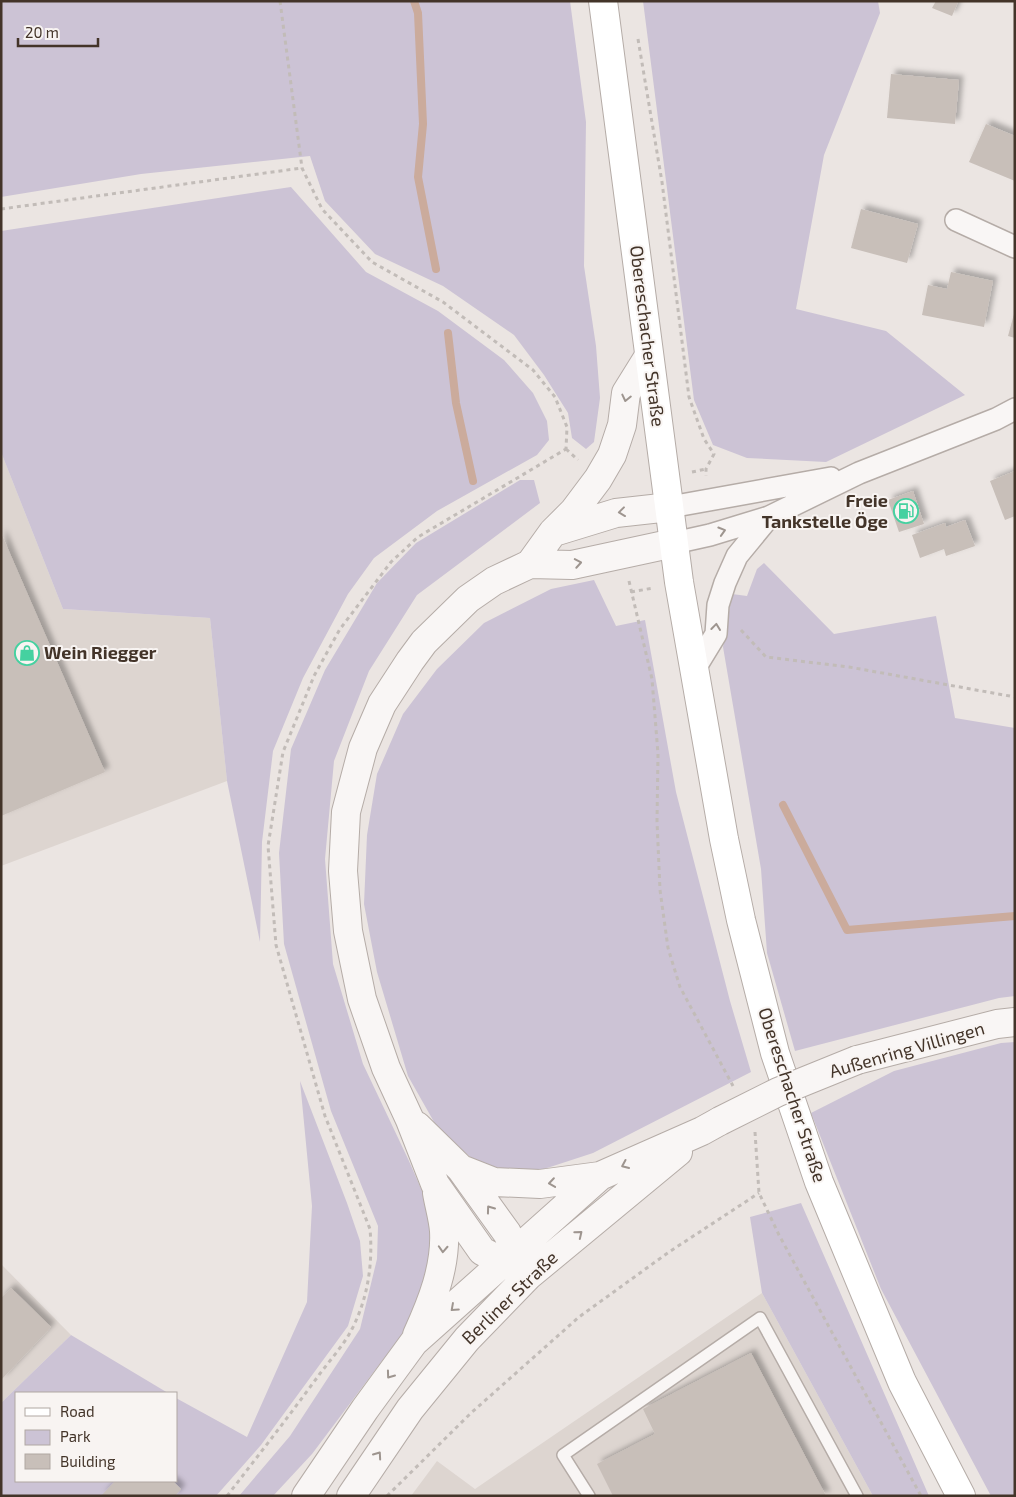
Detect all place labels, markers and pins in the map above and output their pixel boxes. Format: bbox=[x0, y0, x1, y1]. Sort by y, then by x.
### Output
place label: Freie Tankstelle Öge bbox=[762, 489, 888, 532]
fuel station icon: Freie Tankstelle Öge bbox=[893, 498, 919, 524]
shop icon: Wein Riegger bbox=[14, 640, 40, 666]
place label: Wein Riegger bbox=[44, 641, 157, 663]

